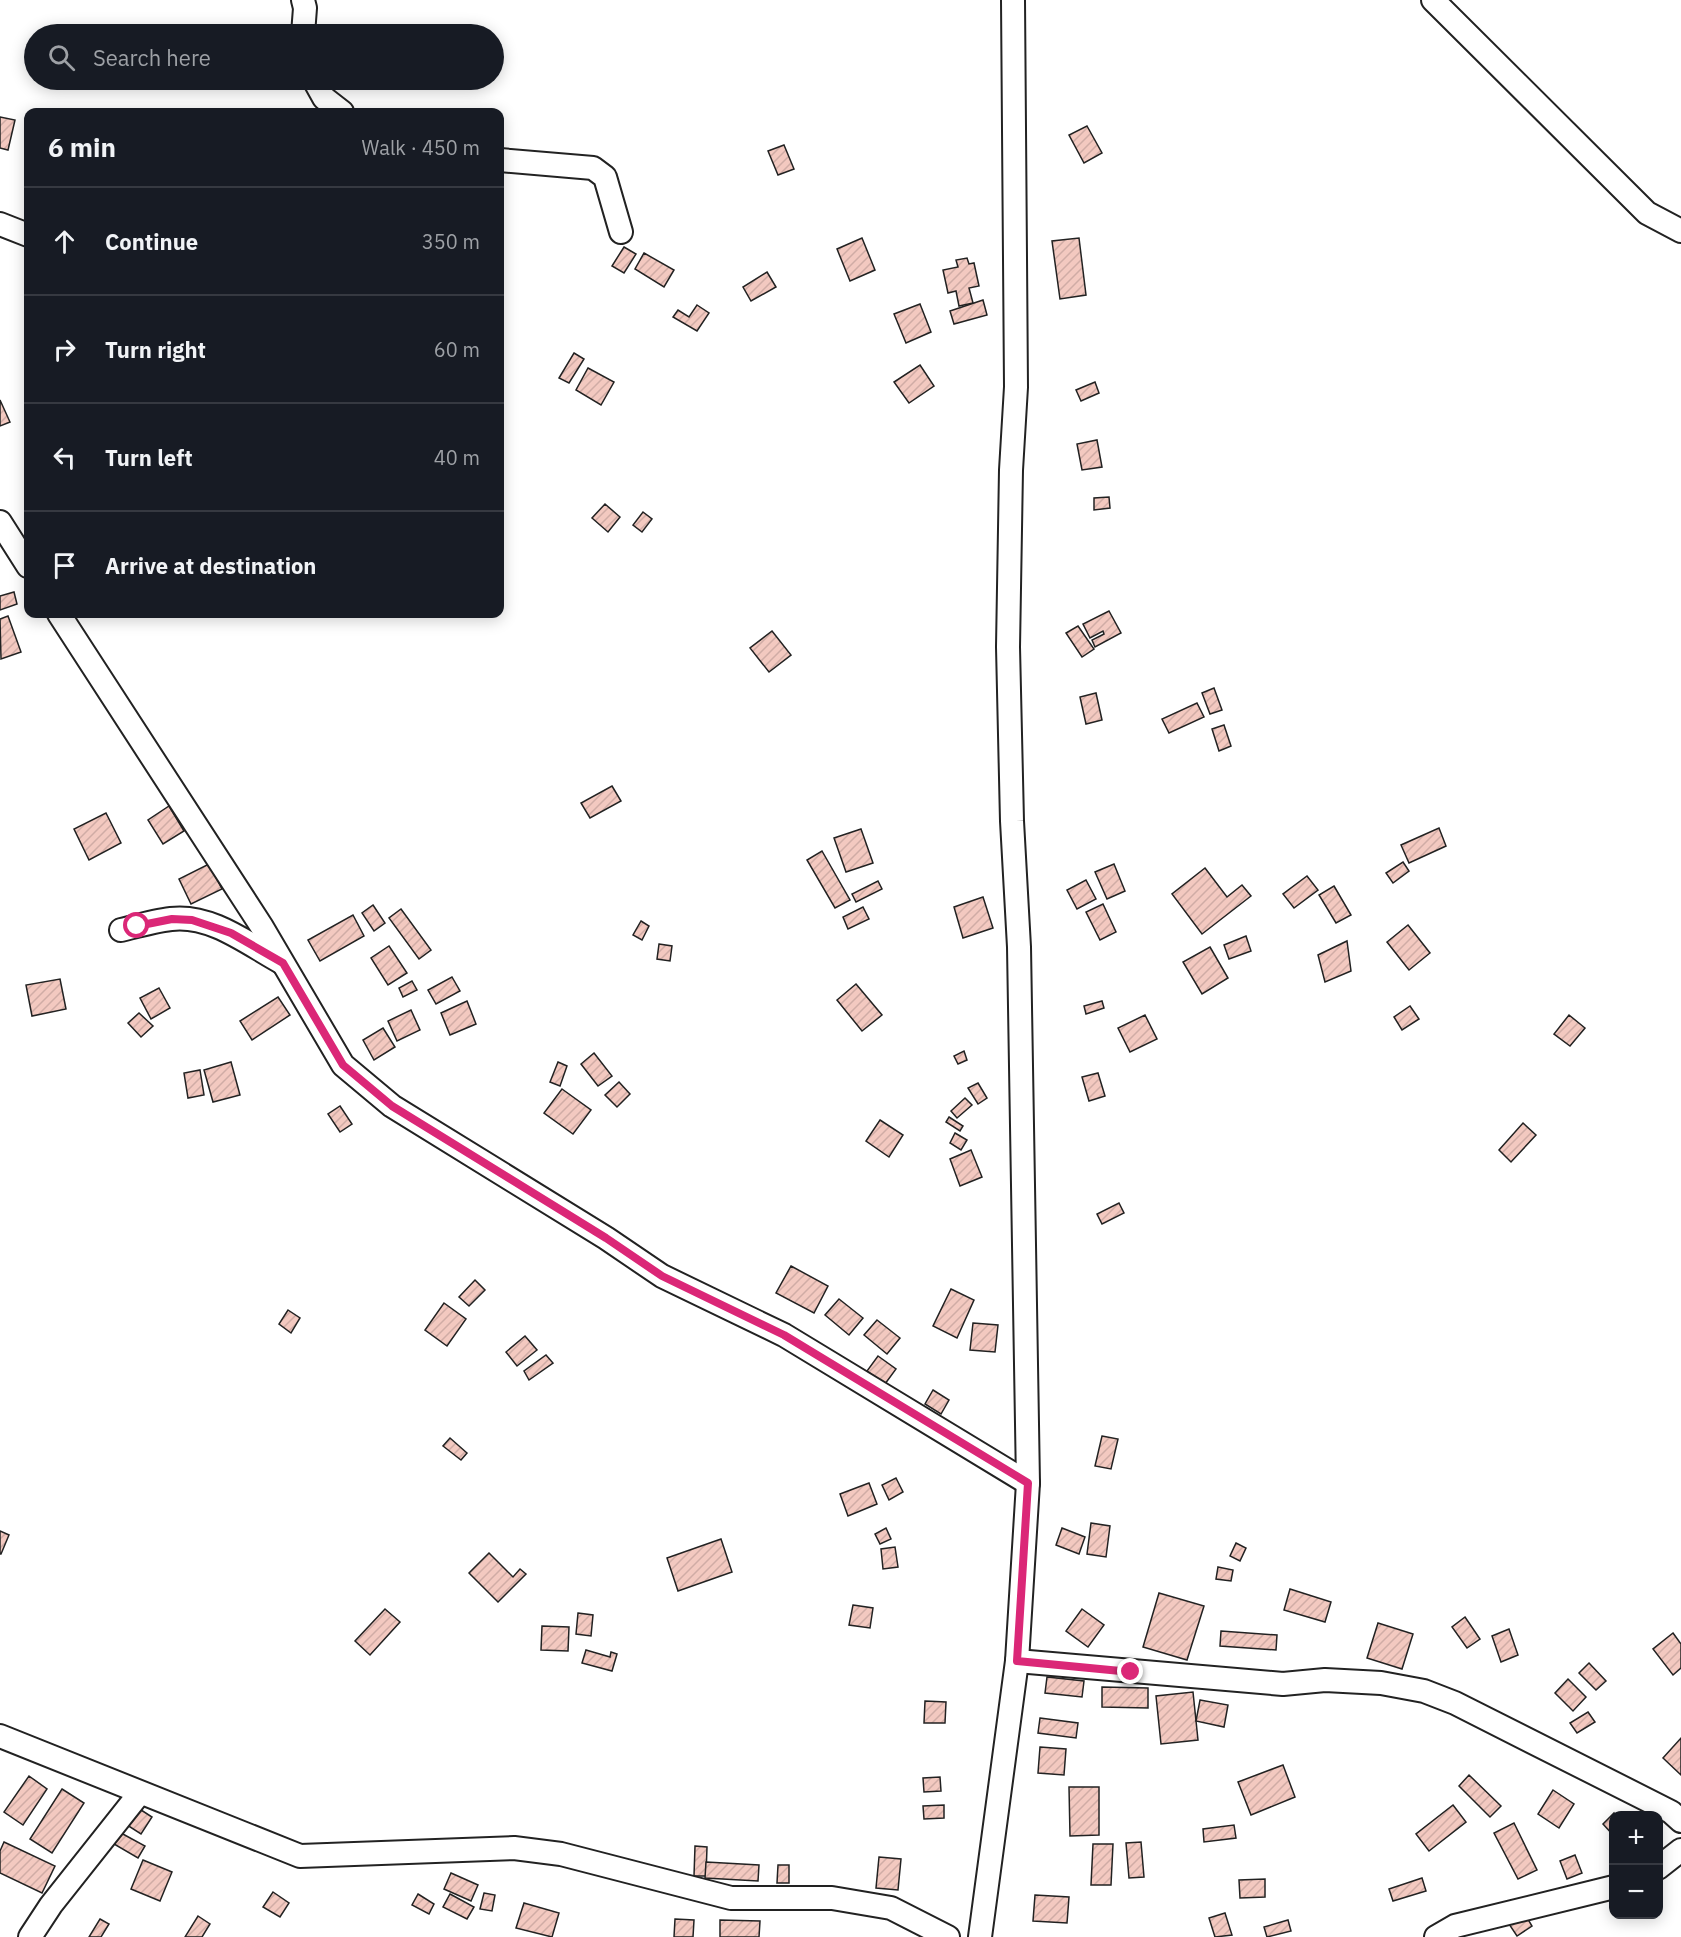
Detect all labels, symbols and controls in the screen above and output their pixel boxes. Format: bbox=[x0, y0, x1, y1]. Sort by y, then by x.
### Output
search box bbox=[24, 24, 504, 90]
icon: search bbox=[45, 41, 78, 74]
text: Search here bbox=[93, 43, 211, 72]
text: 6 min bbox=[48, 130, 116, 164]
text: Walk · 450 m bbox=[362, 134, 480, 161]
icon: ahead bbox=[48, 225, 81, 258]
text: Continue bbox=[105, 227, 198, 256]
text: 350 m bbox=[422, 228, 480, 255]
icon: right bbox=[48, 333, 81, 366]
text: Turn right bbox=[105, 335, 206, 364]
text: 60 m bbox=[434, 336, 480, 363]
icon: left bbox=[48, 441, 81, 474]
text: Turn left bbox=[105, 443, 193, 472]
text: 40 m bbox=[434, 444, 480, 471]
icon: arrive bbox=[48, 549, 81, 582]
text: Arrive at destination bbox=[105, 551, 316, 580]
route start bbox=[123, 912, 149, 938]
route end bbox=[1117, 1658, 1143, 1684]
map controls bbox=[1609, 1811, 1663, 1919]
button: + bbox=[1609, 1811, 1663, 1865]
button: − bbox=[1609, 1865, 1663, 1919]

